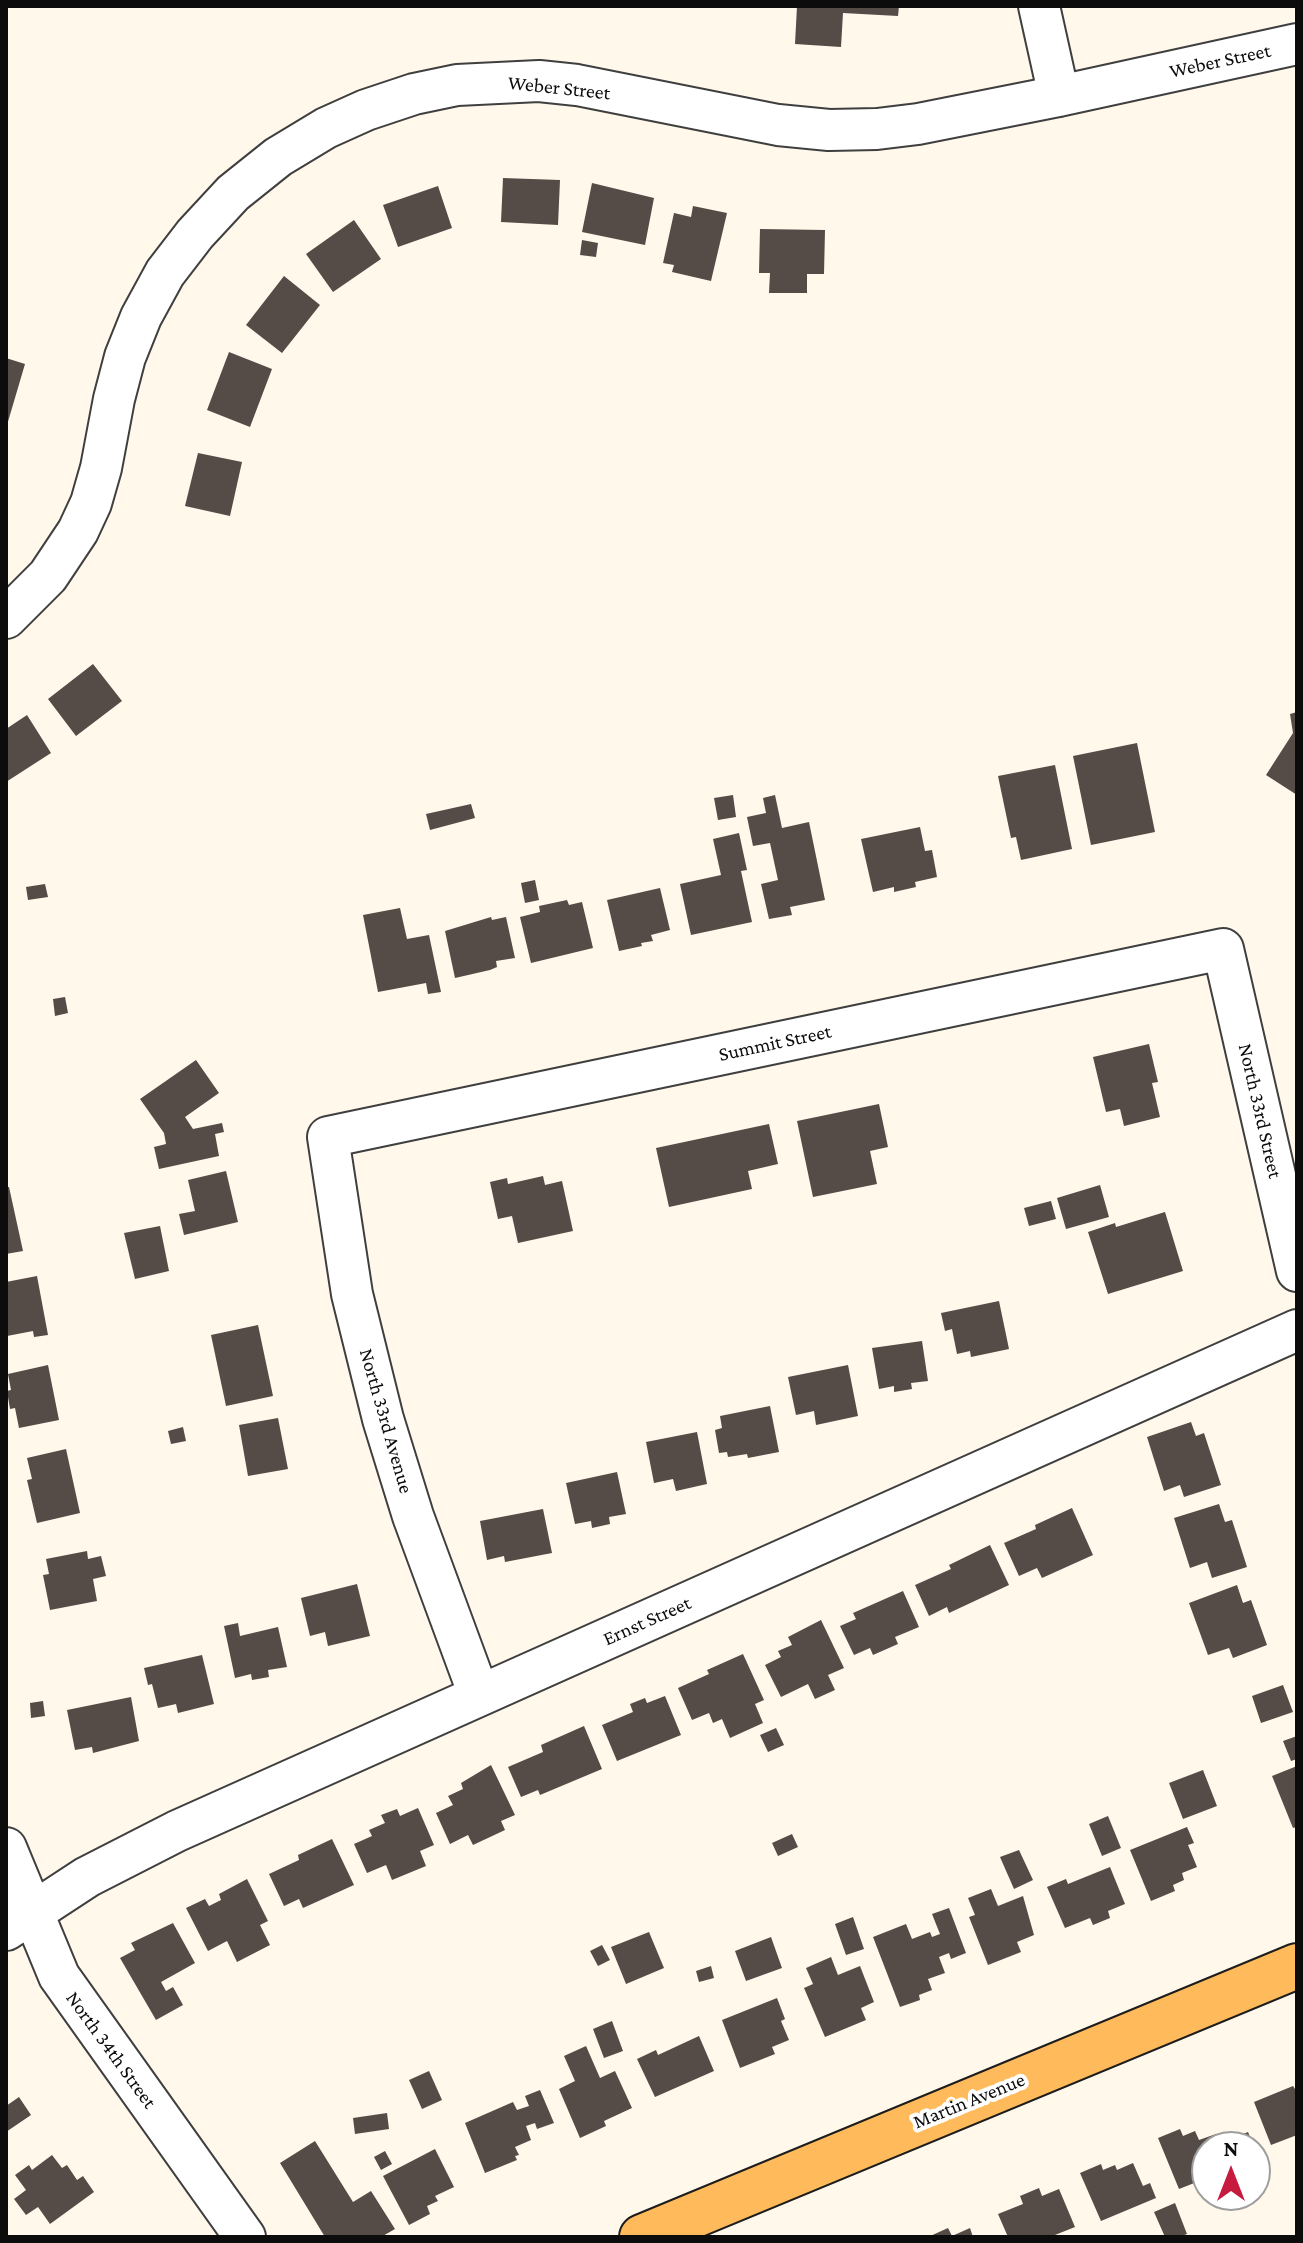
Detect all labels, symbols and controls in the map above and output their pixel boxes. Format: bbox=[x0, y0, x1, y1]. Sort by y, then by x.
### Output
street label: Weber Street bbox=[1167, 39, 1273, 83]
street label: Weber Street bbox=[507, 71, 611, 105]
street label: Summit Street bbox=[716, 1019, 834, 1067]
street label: North 33rd Street bbox=[1233, 1041, 1287, 1181]
street label: North 33rd Avenue bbox=[354, 1346, 418, 1496]
street label: Ernst Street bbox=[599, 1591, 695, 1651]
street label: North 34th Street bbox=[60, 1987, 162, 2113]
street label: Martin Avenue bbox=[910, 2068, 1028, 2134]
north arrow bbox=[1191, 2131, 1271, 2211]
text: N bbox=[1224, 2136, 1239, 2161]

